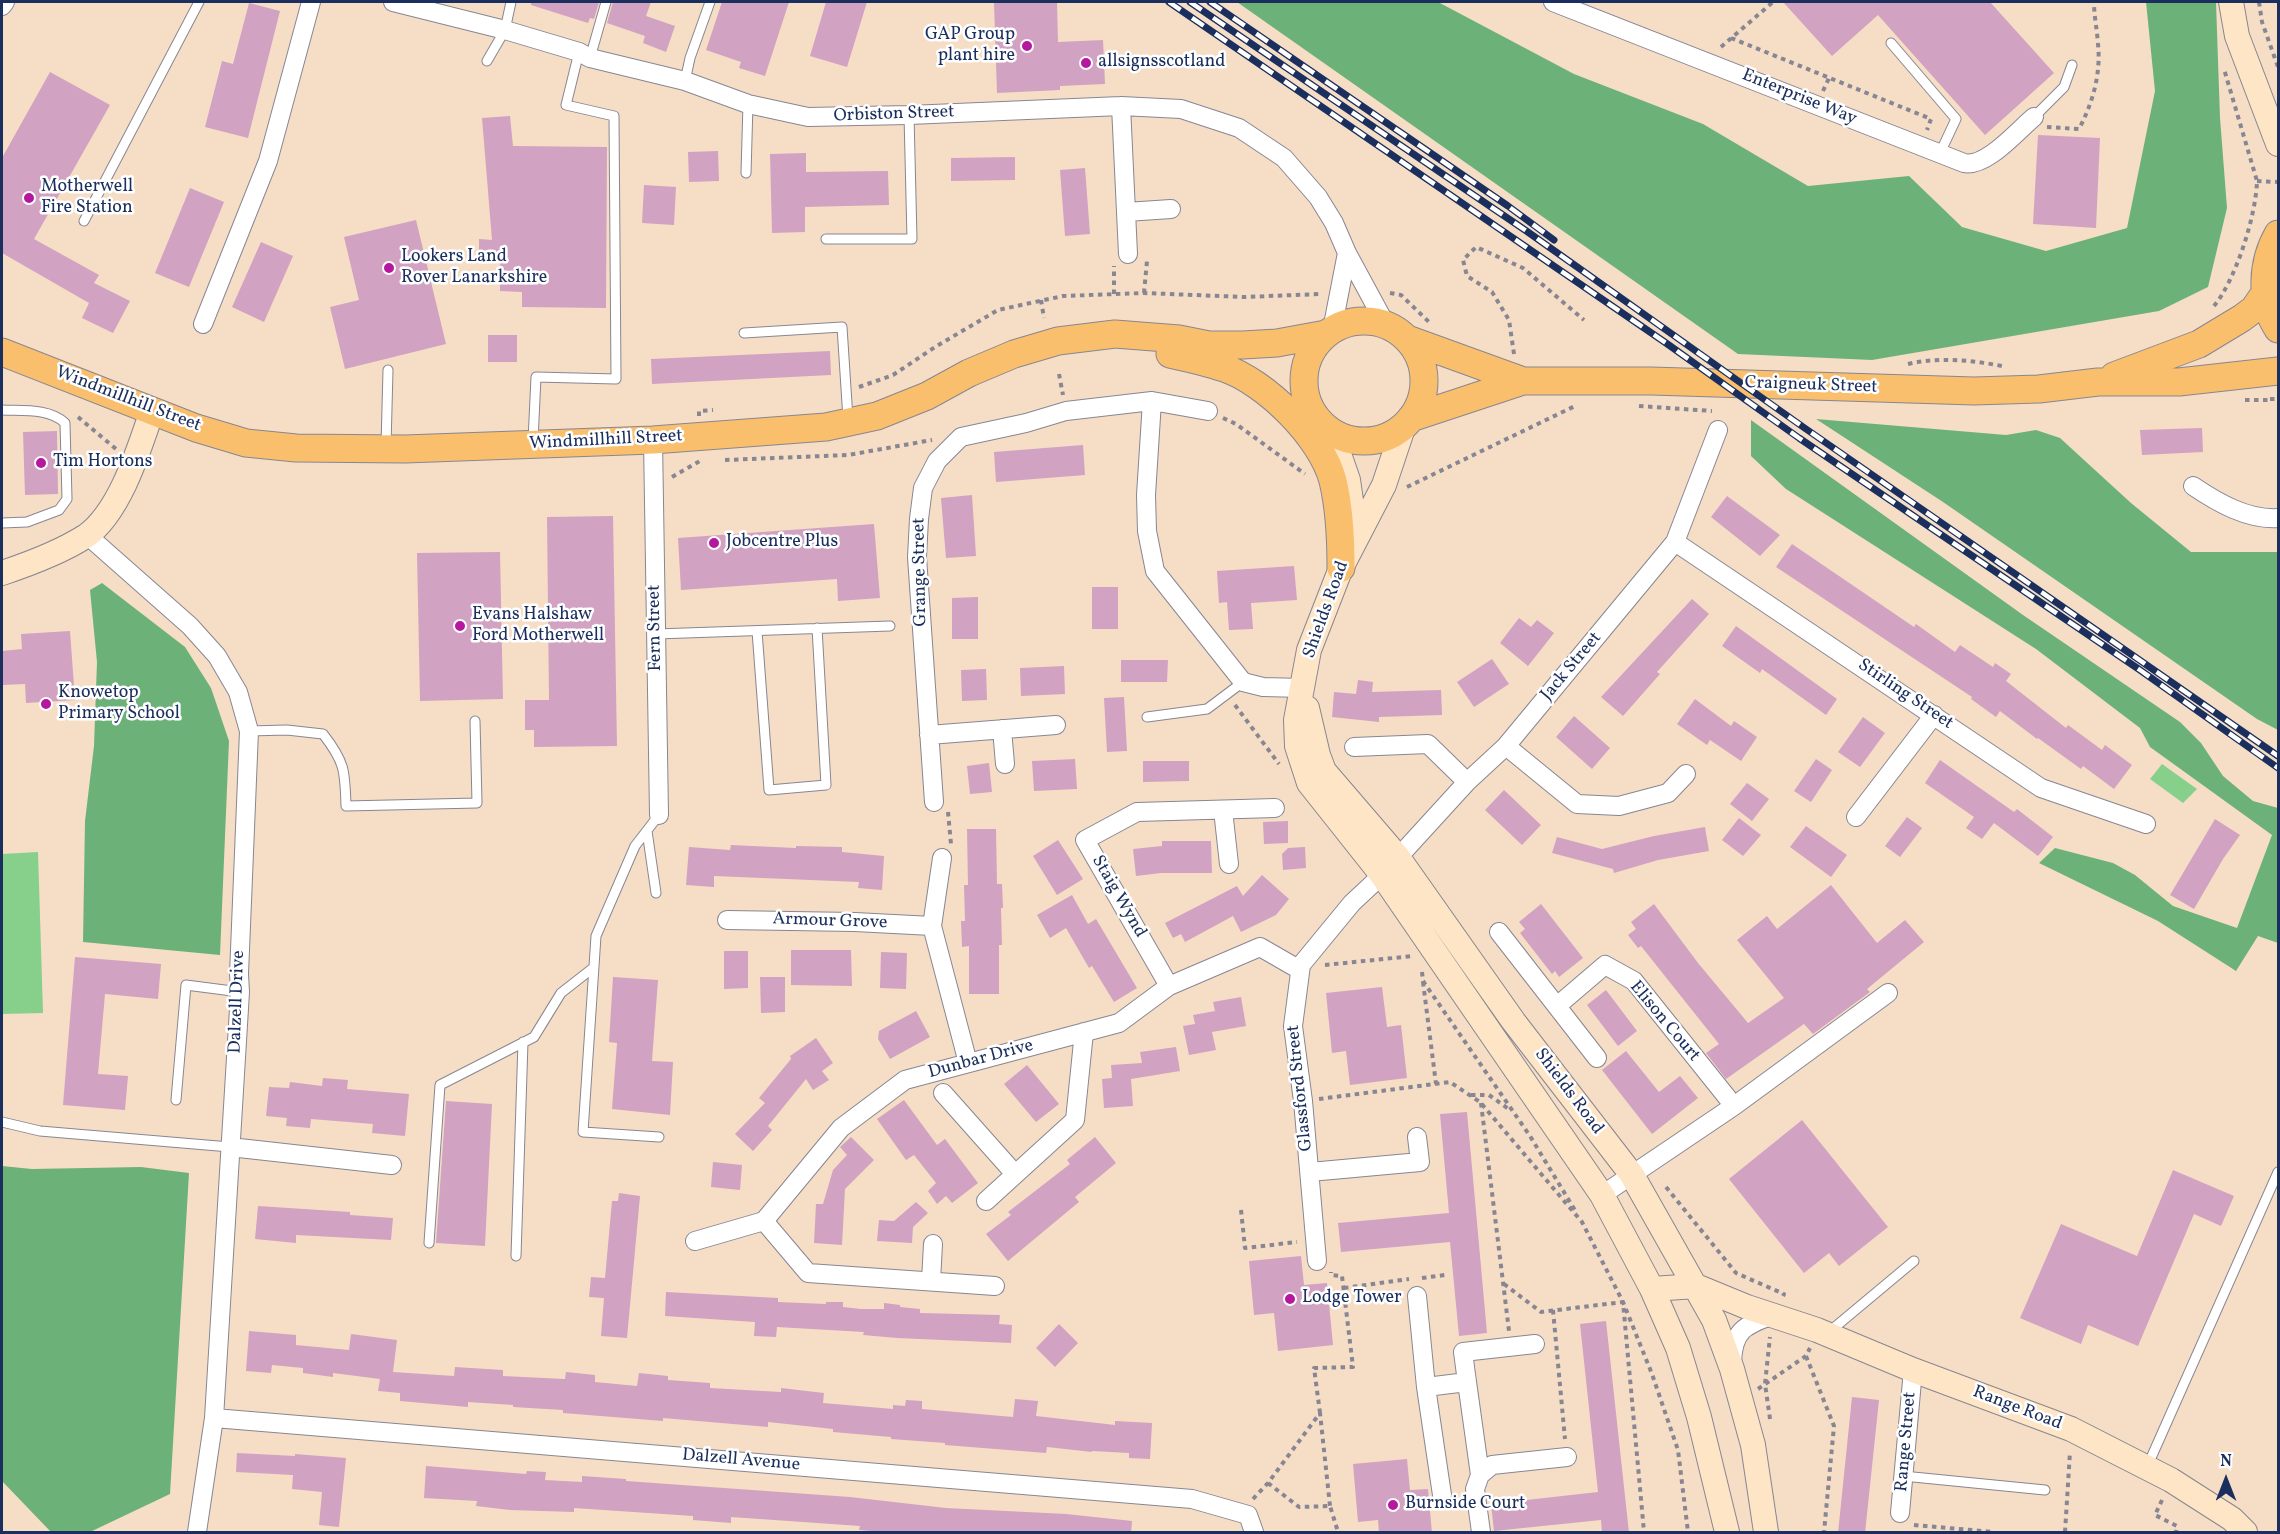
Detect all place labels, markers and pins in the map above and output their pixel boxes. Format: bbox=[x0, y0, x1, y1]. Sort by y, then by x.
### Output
place label: GAP Group plant hire bbox=[925, 25, 1015, 68]
marker: GAP Group plant hire bbox=[1020, 39, 1034, 53]
place label: allsignsscotland bbox=[1098, 52, 1225, 74]
marker: allsignsscotland bbox=[1079, 56, 1093, 70]
place label: Motherwell Fire Station bbox=[41, 177, 133, 219]
marker: Motherwell Fire Station bbox=[22, 191, 36, 205]
place label: Lookers Land Rover Lanarkshire bbox=[401, 247, 547, 290]
marker: Lookers Land Rover Lanarkshire bbox=[382, 261, 396, 275]
place label: Tim Hortons bbox=[53, 452, 152, 474]
marker: Tim Hortons bbox=[34, 456, 48, 470]
place label: Jobcentre Plus bbox=[726, 532, 838, 554]
marker: Jobcentre Plus bbox=[707, 536, 721, 550]
place label: Evans Halshaw Ford Motherwell bbox=[472, 605, 604, 648]
marker: Evans Halshaw Ford Motherwell bbox=[453, 619, 467, 633]
place label: Knowetop Primary School bbox=[58, 683, 180, 726]
marker: Knowetop Primary School bbox=[39, 697, 53, 711]
place label: Lodge Tower bbox=[1302, 1288, 1402, 1310]
marker: Lodge Tower bbox=[1283, 1292, 1297, 1306]
place label: Burnside Court bbox=[1405, 1494, 1525, 1516]
marker: Burnside Court bbox=[1386, 1498, 1400, 1512]

